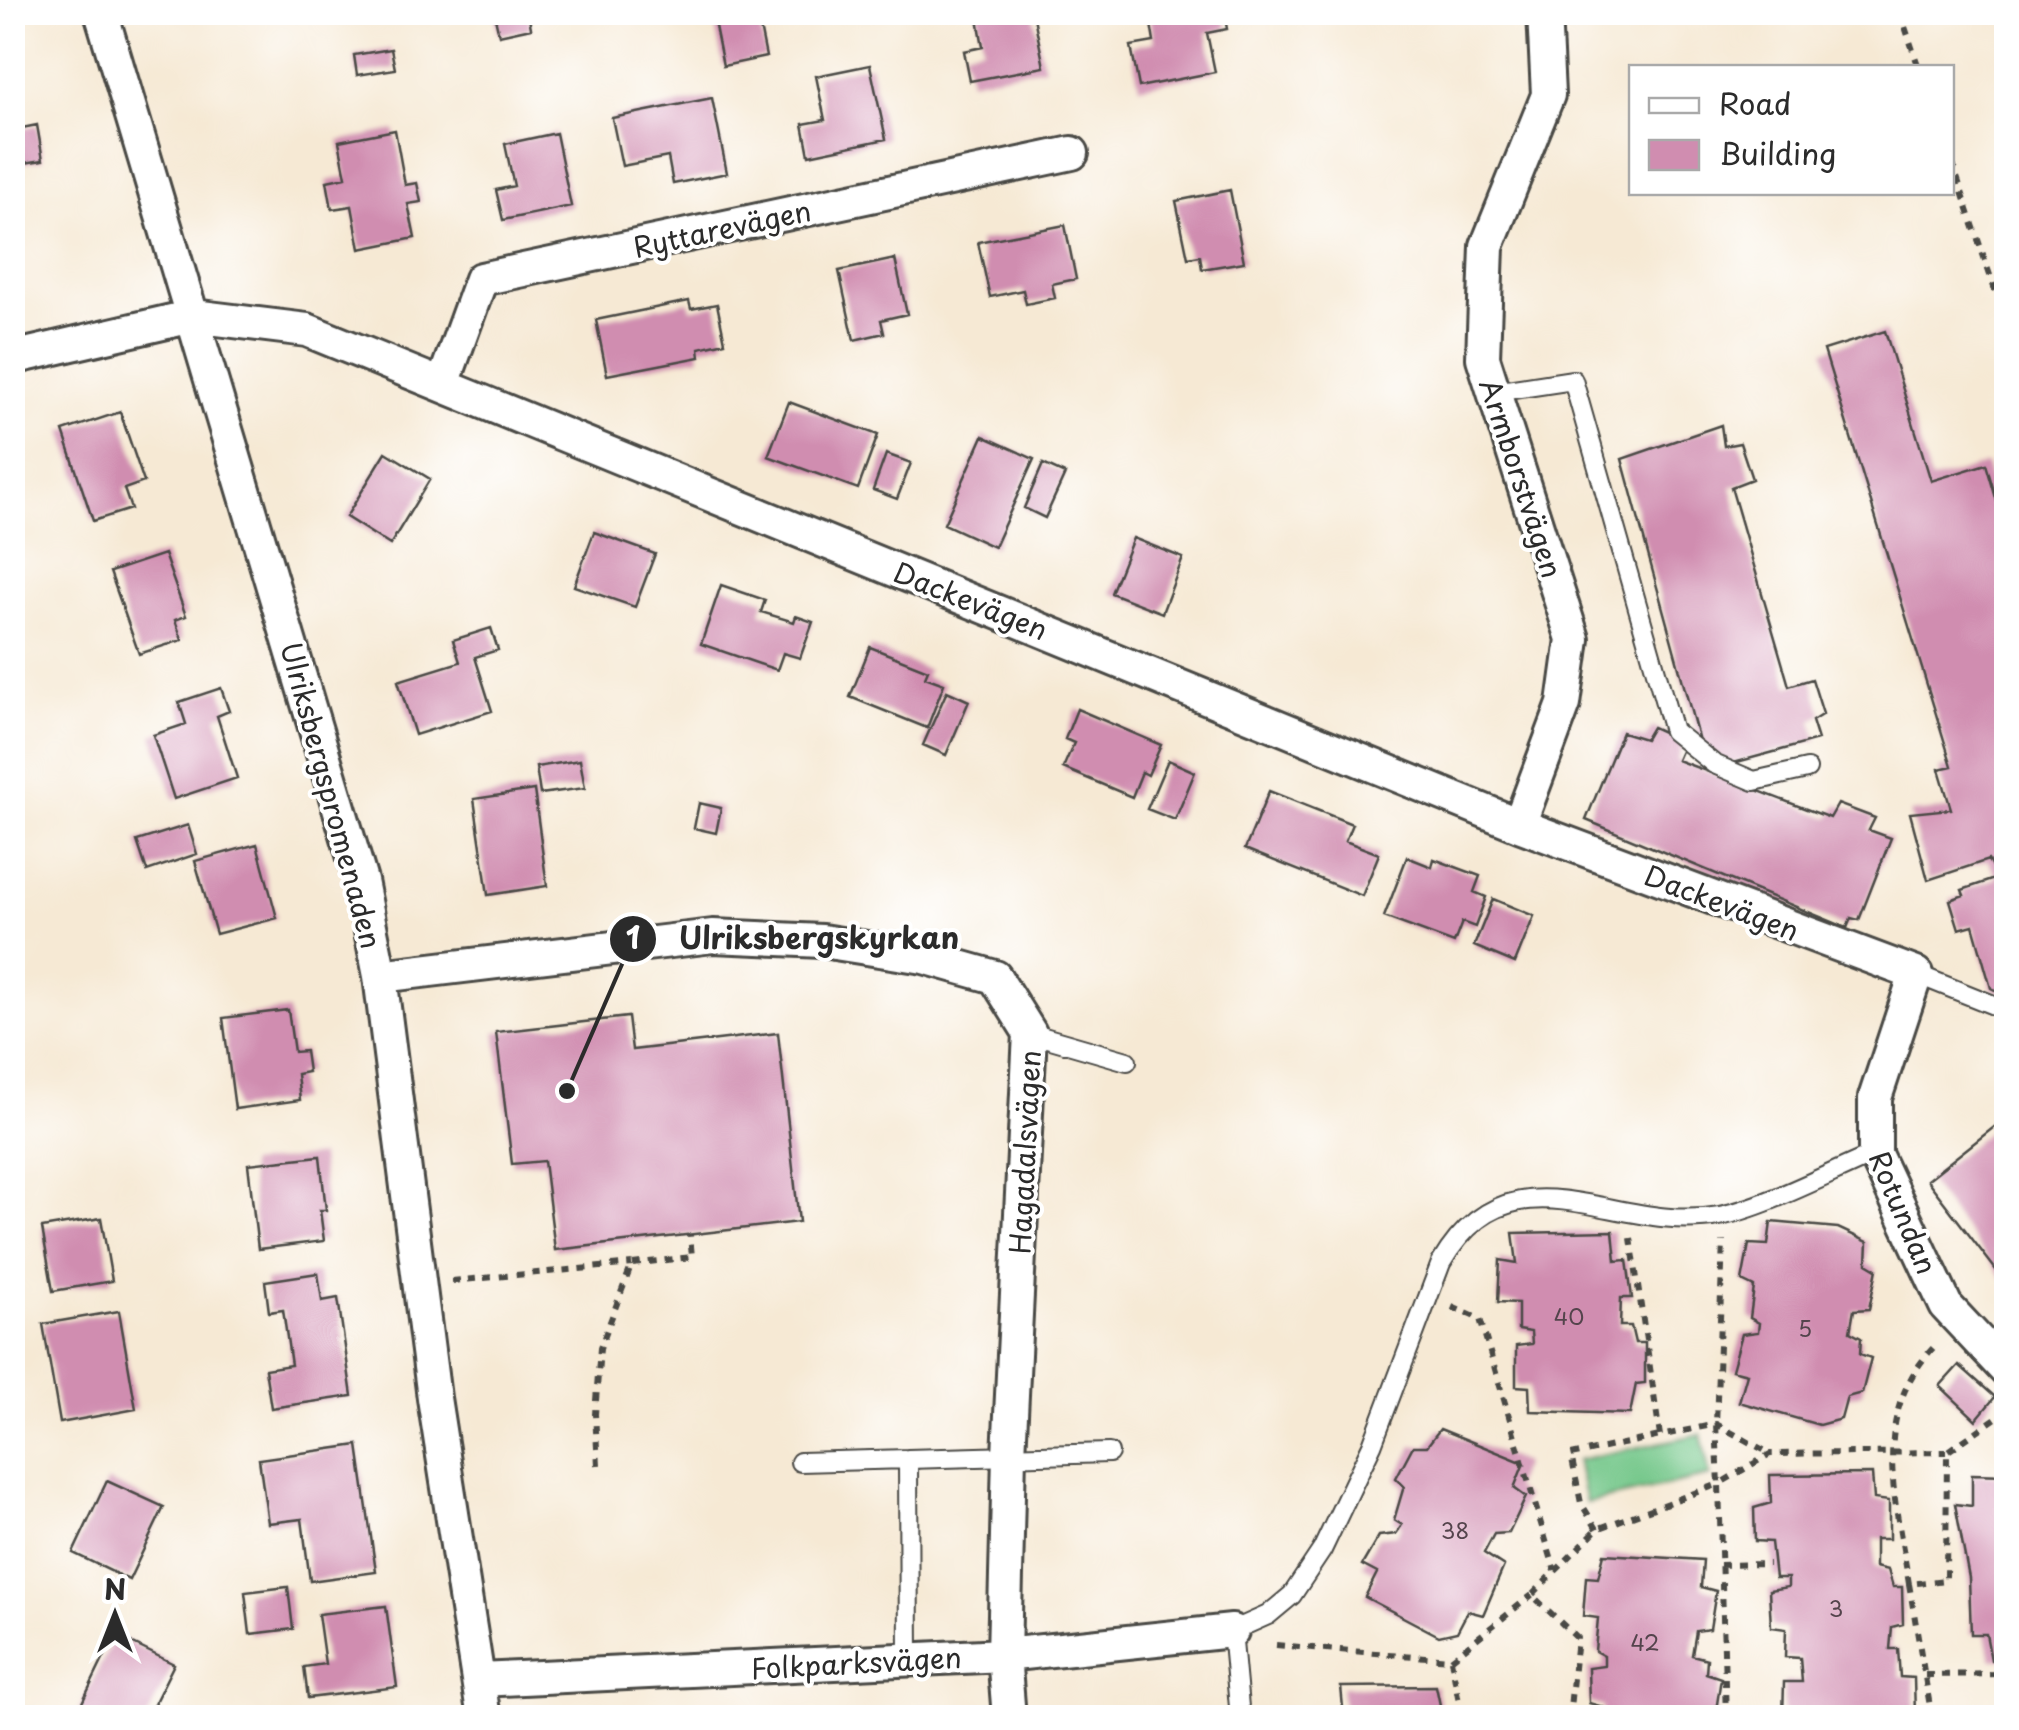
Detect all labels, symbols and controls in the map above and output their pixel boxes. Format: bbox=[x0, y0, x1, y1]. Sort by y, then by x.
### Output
legend bbox=[1629, 65, 1954, 195]
text: Road bbox=[1719, 80, 1792, 125]
text: Building bbox=[1719, 130, 1836, 175]
street label: Ryttarevägen bbox=[629, 188, 815, 268]
street label: Armborstvägen bbox=[1470, 373, 1574, 583]
street label: Dackevägen bbox=[888, 550, 1054, 650]
street label: Ulriksbergspromenaden bbox=[270, 637, 394, 953]
street label: Dackevägen bbox=[1638, 853, 1806, 951]
callout: Ulriksbergskyrkan bbox=[608, 909, 979, 969]
text: 1 bbox=[626, 914, 640, 959]
text: Ulriksbergskyrkan bbox=[679, 914, 959, 959]
street label: Hagadalsvägen bbox=[997, 1049, 1051, 1255]
street label: Rotundan bbox=[1859, 1144, 1949, 1280]
house number: 40 bbox=[1554, 1299, 1584, 1332]
house number: 5 bbox=[1798, 1311, 1812, 1344]
house number: 38 bbox=[1441, 1513, 1469, 1546]
north arrow bbox=[65, 1565, 165, 1665]
text: N bbox=[104, 1567, 126, 1610]
house number: 3 bbox=[1829, 1591, 1843, 1624]
house number: 42 bbox=[1630, 1625, 1660, 1658]
street label: Folkparksvägen bbox=[749, 1635, 963, 1689]

